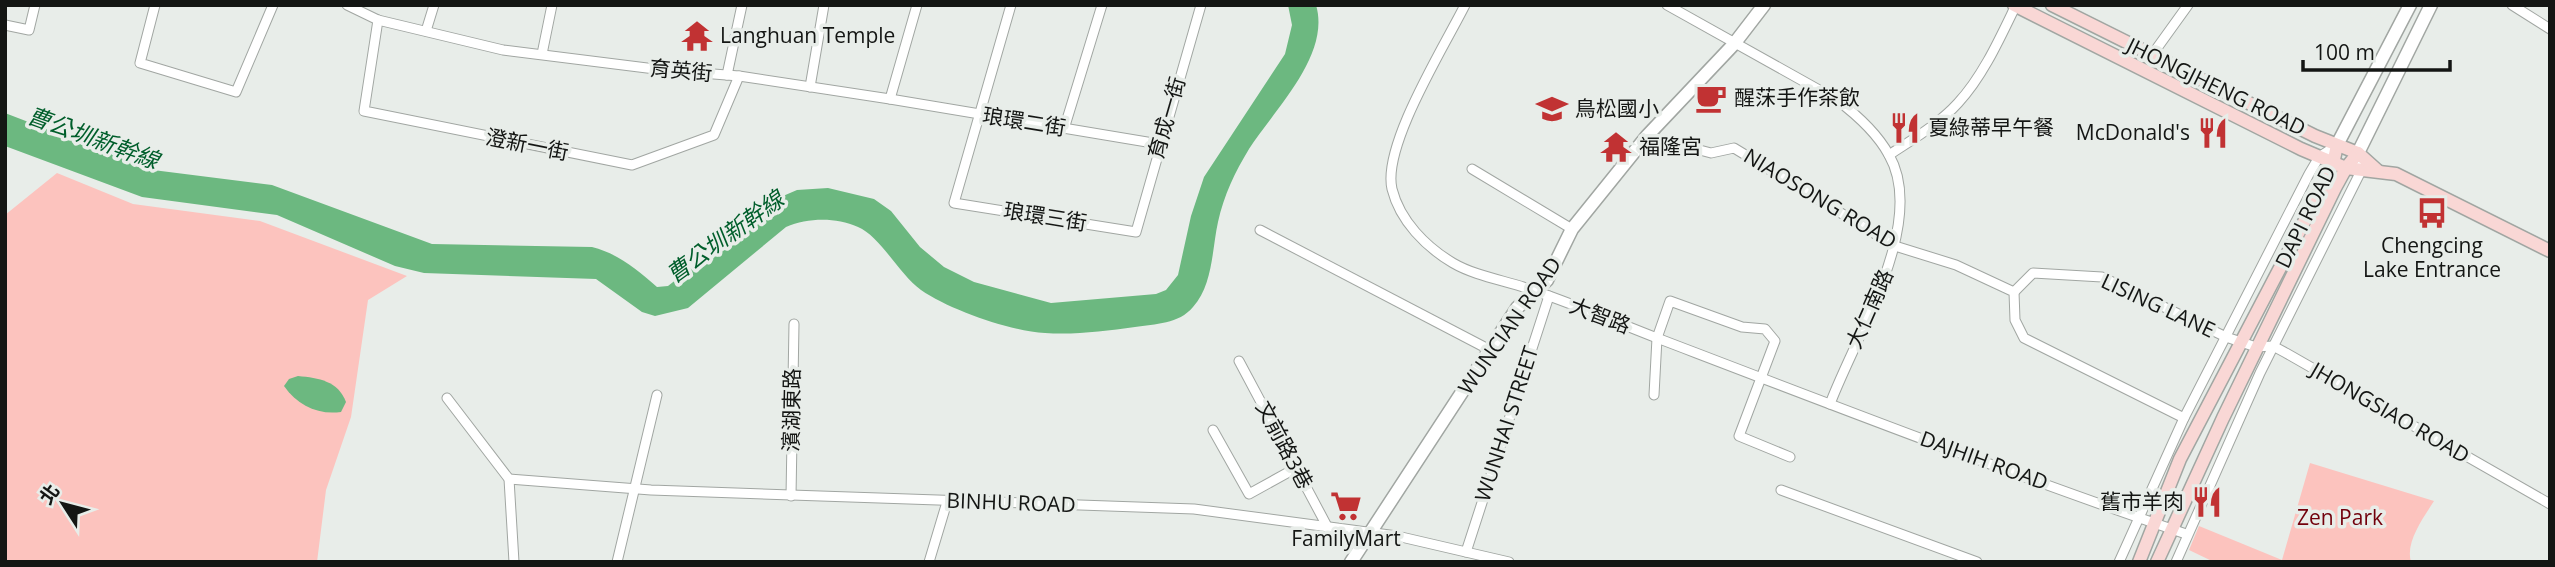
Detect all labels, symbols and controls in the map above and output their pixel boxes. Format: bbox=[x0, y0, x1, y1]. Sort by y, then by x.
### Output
temple icon: Langhuan Temple bbox=[680, 19, 714, 53]
place label: Langhuan Temple bbox=[720, 21, 895, 49]
scale bar bbox=[2303, 28, 2450, 72]
street label: JHONGJHENG ROAD bbox=[2121, 30, 2311, 142]
text: 100 m bbox=[2314, 38, 2375, 66]
street label: 育英街 bbox=[648, 53, 714, 87]
street label: 育成一街 bbox=[1141, 73, 1191, 162]
cafe icon: 醒莯手作茶飲 bbox=[1694, 81, 1728, 115]
place label: 醒莯手作茶飲 bbox=[1734, 83, 1860, 111]
school or university icon: 鳥松國小 bbox=[1535, 92, 1569, 126]
place label: 鳥松國小 bbox=[1575, 94, 1659, 122]
water label: 曹公圳新幹線 bbox=[23, 98, 166, 177]
street label: 琅環二街 bbox=[980, 101, 1068, 141]
restaurant icon: 夏綠蒂早午餐 bbox=[1888, 111, 1922, 145]
place label: 夏綠蒂早午餐 bbox=[1928, 113, 2054, 141]
restaurant icon: McDonald's bbox=[2196, 116, 2230, 150]
place label: McDonald's bbox=[2076, 118, 2190, 146]
street label: 澄新一街 bbox=[483, 122, 571, 166]
temple icon: 福隆宮 bbox=[1599, 130, 1633, 164]
place label: 福隆宮 bbox=[1639, 132, 1702, 160]
street label: NIAOSONG ROAD bbox=[1739, 141, 1902, 255]
street label: DAPI ROAD bbox=[2268, 161, 2342, 272]
water label: 曹公圳新幹線 bbox=[659, 181, 792, 290]
street label: 琅環三街 bbox=[1001, 196, 1089, 236]
bus stop icon: Chengcing Lake Entrance bbox=[2415, 196, 2449, 230]
place label: Chengcing Lake Entrance bbox=[2363, 231, 2501, 283]
street label: WUNCIAN ROAD bbox=[1451, 251, 1567, 400]
street label: 大仁南路 bbox=[1839, 265, 1899, 353]
street label: LISING LANE bbox=[2097, 267, 2220, 344]
street label: 大智路 bbox=[1566, 291, 1635, 339]
street label: WUNHAI STREET bbox=[1468, 342, 1544, 505]
street label: JHONGSIAO ROAD bbox=[2304, 354, 2475, 469]
street label: 濱湖東路 bbox=[776, 368, 806, 452]
street label: 文前路3巷 bbox=[1250, 396, 1320, 493]
street label: DAJHIH ROAD bbox=[1916, 424, 2052, 496]
north arrow bbox=[28, 469, 98, 539]
text: 北 bbox=[33, 479, 65, 509]
restaurant icon: 舊市羊肉 bbox=[2190, 485, 2224, 519]
street label: BINHU ROAD bbox=[946, 486, 1076, 518]
place label: 舊市羊肉 bbox=[2100, 487, 2184, 515]
supermarket icon: FamilyMart bbox=[1329, 489, 1363, 523]
park label: Zen Park bbox=[2297, 503, 2383, 531]
place label: FamilyMart bbox=[1291, 524, 1401, 552]

